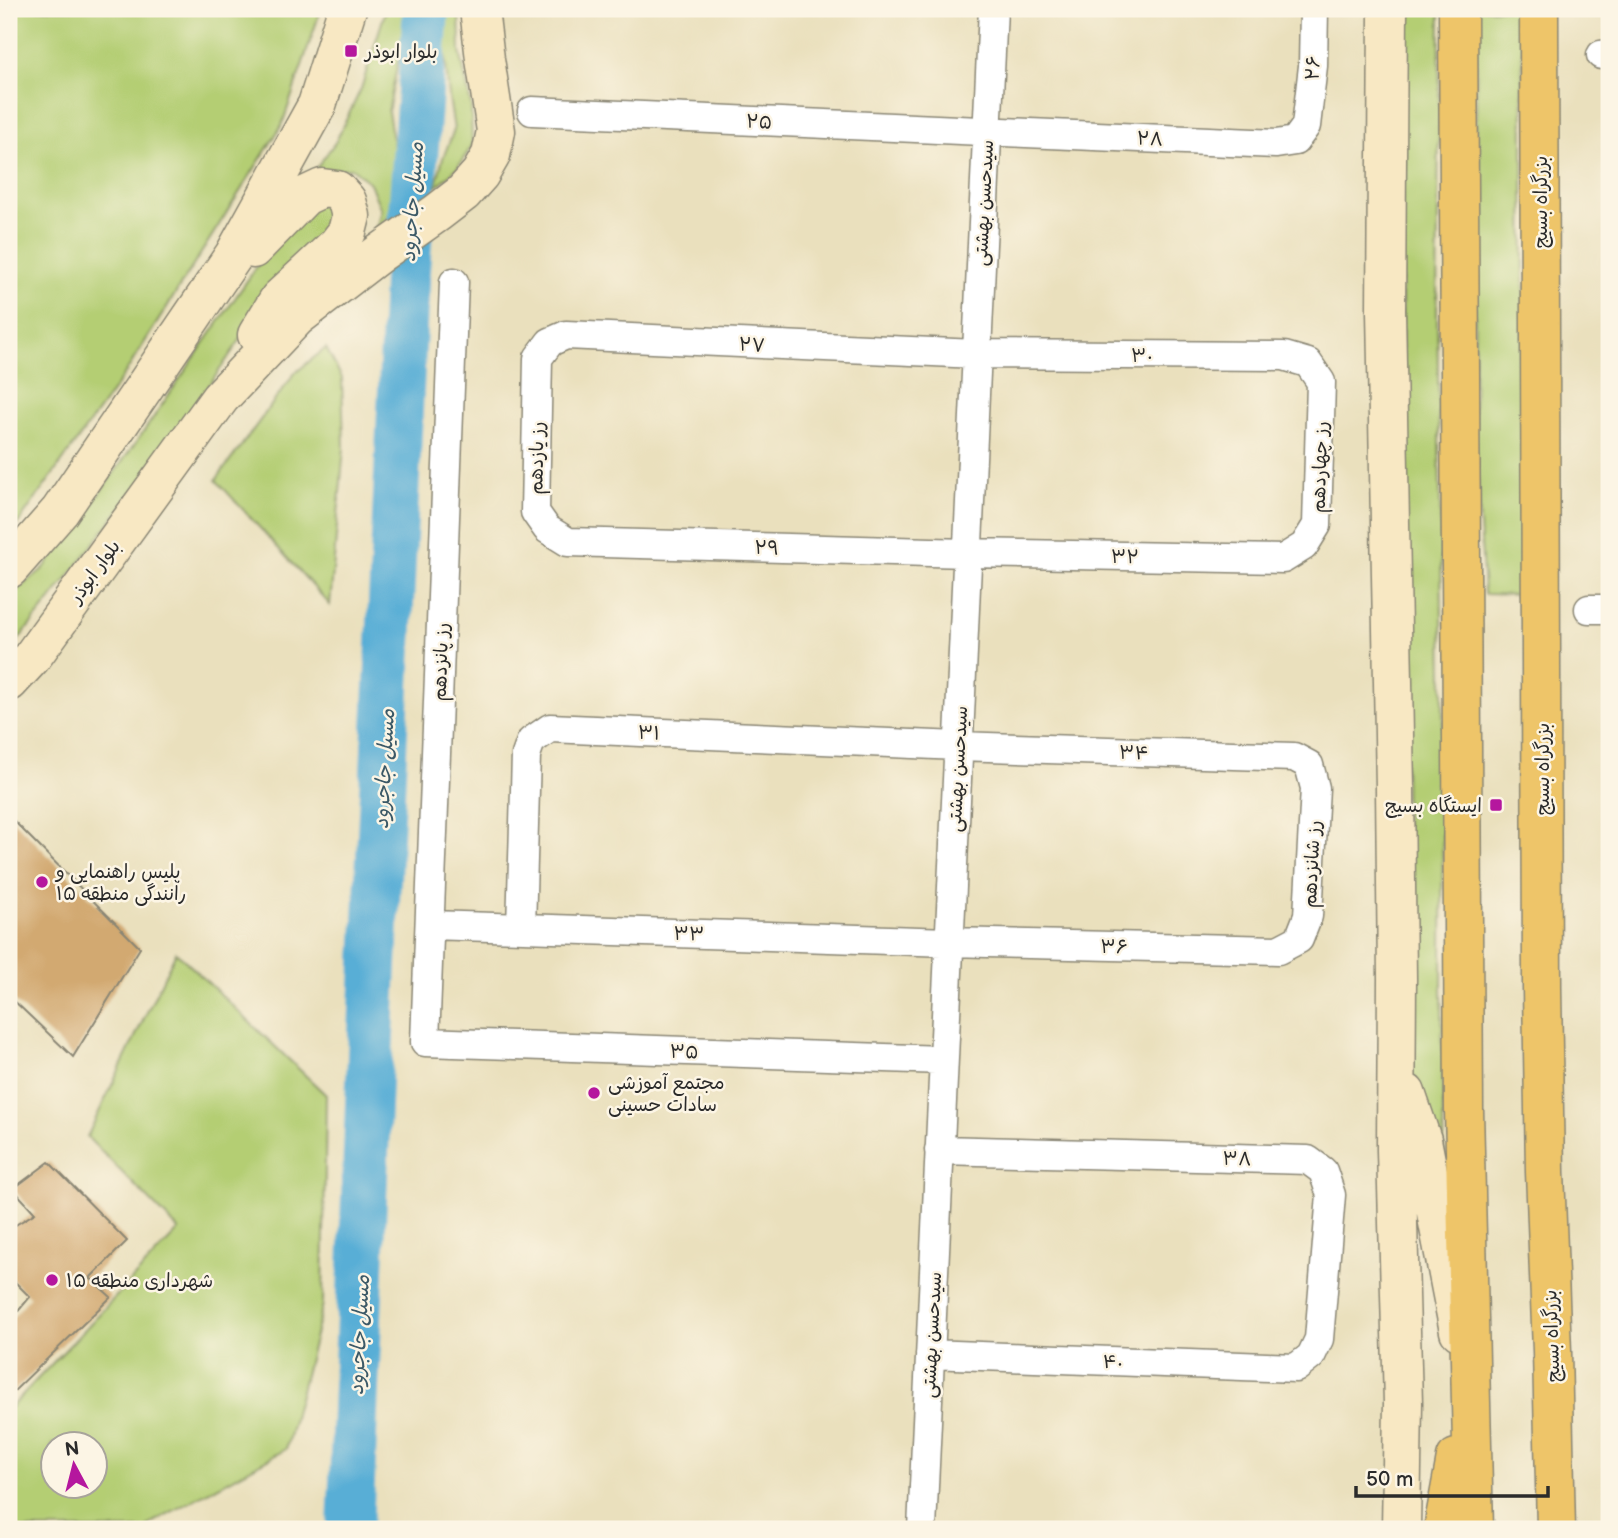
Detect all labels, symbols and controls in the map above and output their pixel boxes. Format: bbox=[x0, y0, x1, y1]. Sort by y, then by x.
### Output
place label: بلوار ابوذر bbox=[363, 41, 437, 64]
marker: بلوار ابوذر bbox=[343, 43, 359, 59]
street label: ۲۶ bbox=[1301, 55, 1326, 81]
street label: ۲۵ bbox=[745, 110, 773, 135]
street label: ۲۸ bbox=[1136, 127, 1164, 152]
street label: سیدحسن بهشتی bbox=[970, 139, 999, 267]
water label: مسیل جاجرود bbox=[396, 140, 429, 263]
street label: بزرگراه بسیج bbox=[1530, 156, 1553, 248]
street label: ۲۷ bbox=[738, 333, 766, 358]
street label: ۳۰ bbox=[1131, 345, 1153, 368]
street label: رز یازدهم bbox=[525, 421, 552, 495]
street label: رز چهاردهم bbox=[1307, 421, 1336, 514]
street label: بلوار ابوذر bbox=[63, 536, 126, 610]
street label: ۲۹ bbox=[754, 537, 780, 560]
street label: ۳۲ bbox=[1111, 546, 1139, 569]
street label: رز پانزدهم bbox=[429, 622, 456, 702]
street label: سیدحسن بهشتی bbox=[944, 705, 973, 833]
water label: مسیل جاجرود bbox=[369, 708, 400, 830]
street label: ۳۱ bbox=[637, 721, 661, 746]
street label: بزرگراه بسیج bbox=[1532, 723, 1555, 815]
street label: ۳۴ bbox=[1119, 741, 1149, 766]
place label: ایستگاه بسیج bbox=[1385, 795, 1482, 818]
marker: ایستگاه بسیج bbox=[1488, 797, 1504, 813]
street label: رز شانزدهم bbox=[1299, 820, 1328, 909]
place label: پلیس راهنمایی و رانندگی منطقه ۱۵ bbox=[54, 861, 186, 906]
marker: پلیس راهنمایی و رانندگی منطقه ۱۵ bbox=[34, 874, 50, 890]
street label: ۳۳ bbox=[673, 922, 705, 947]
street label: ۳۶ bbox=[1100, 936, 1128, 959]
street label: ۳۵ bbox=[669, 1041, 699, 1064]
place label: مجتمع آموزشی سادات حسینی bbox=[608, 1072, 724, 1117]
marker: مجتمع آموزشی سادات حسینی bbox=[586, 1085, 602, 1101]
street label: ۳۸ bbox=[1222, 1148, 1252, 1171]
place label: شهرداری منطقه ۱۵ bbox=[66, 1270, 213, 1293]
street label: سیدحسن بهشتی bbox=[918, 1271, 947, 1399]
marker: شهرداری منطقه ۱۵ bbox=[44, 1272, 60, 1288]
water label: مسیل جاجرود bbox=[344, 1274, 375, 1396]
street label: بزرگراه بسیج bbox=[1539, 1289, 1566, 1383]
street label: ۴۰ bbox=[1102, 1351, 1124, 1374]
north arrow bbox=[38, 1430, 108, 1500]
text: N bbox=[64, 1437, 81, 1462]
scale bar bbox=[1356, 1454, 1548, 1498]
text: 50 m bbox=[1366, 1467, 1413, 1492]

